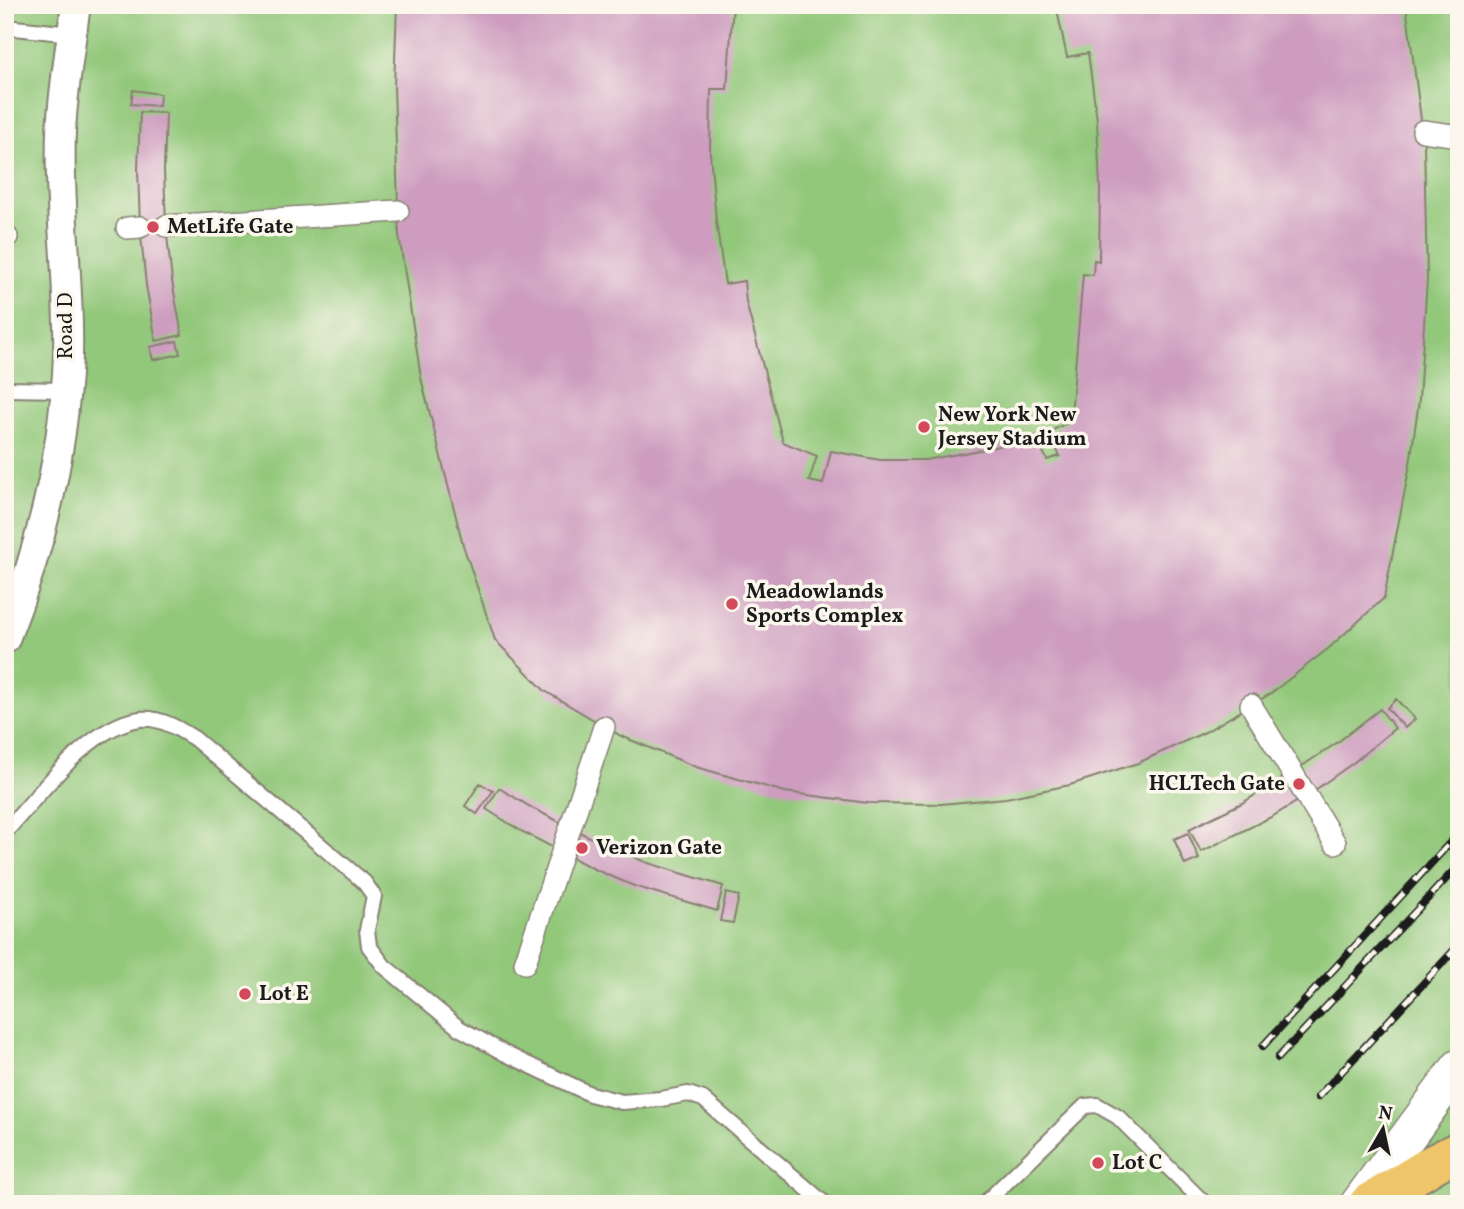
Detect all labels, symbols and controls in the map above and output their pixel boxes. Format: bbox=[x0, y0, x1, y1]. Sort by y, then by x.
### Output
place label: MetLife Gate bbox=[167, 213, 294, 242]
marker: MetLife Gate bbox=[145, 219, 161, 235]
street label: Road D bbox=[52, 293, 81, 359]
place label: New York New Jersey Stadium bbox=[937, 401, 1087, 454]
marker: New York New Jersey Stadium bbox=[916, 419, 932, 435]
place label: Meadowlands Sports Complex bbox=[746, 578, 903, 631]
marker: Meadowlands Sports Complex bbox=[724, 596, 740, 612]
place label: HCLTech Gate bbox=[1149, 770, 1285, 799]
marker: HCLTech Gate bbox=[1291, 776, 1307, 792]
place label: Verizon Gate bbox=[596, 834, 722, 863]
marker: Verizon Gate bbox=[574, 840, 590, 856]
place label: Lot E bbox=[259, 980, 309, 1009]
marker: Lot E bbox=[237, 986, 253, 1002]
north arrow bbox=[1348, 1094, 1418, 1164]
text: N bbox=[1376, 1100, 1394, 1128]
place label: Lot C bbox=[1112, 1149, 1162, 1178]
marker: Lot C bbox=[1090, 1155, 1106, 1171]

